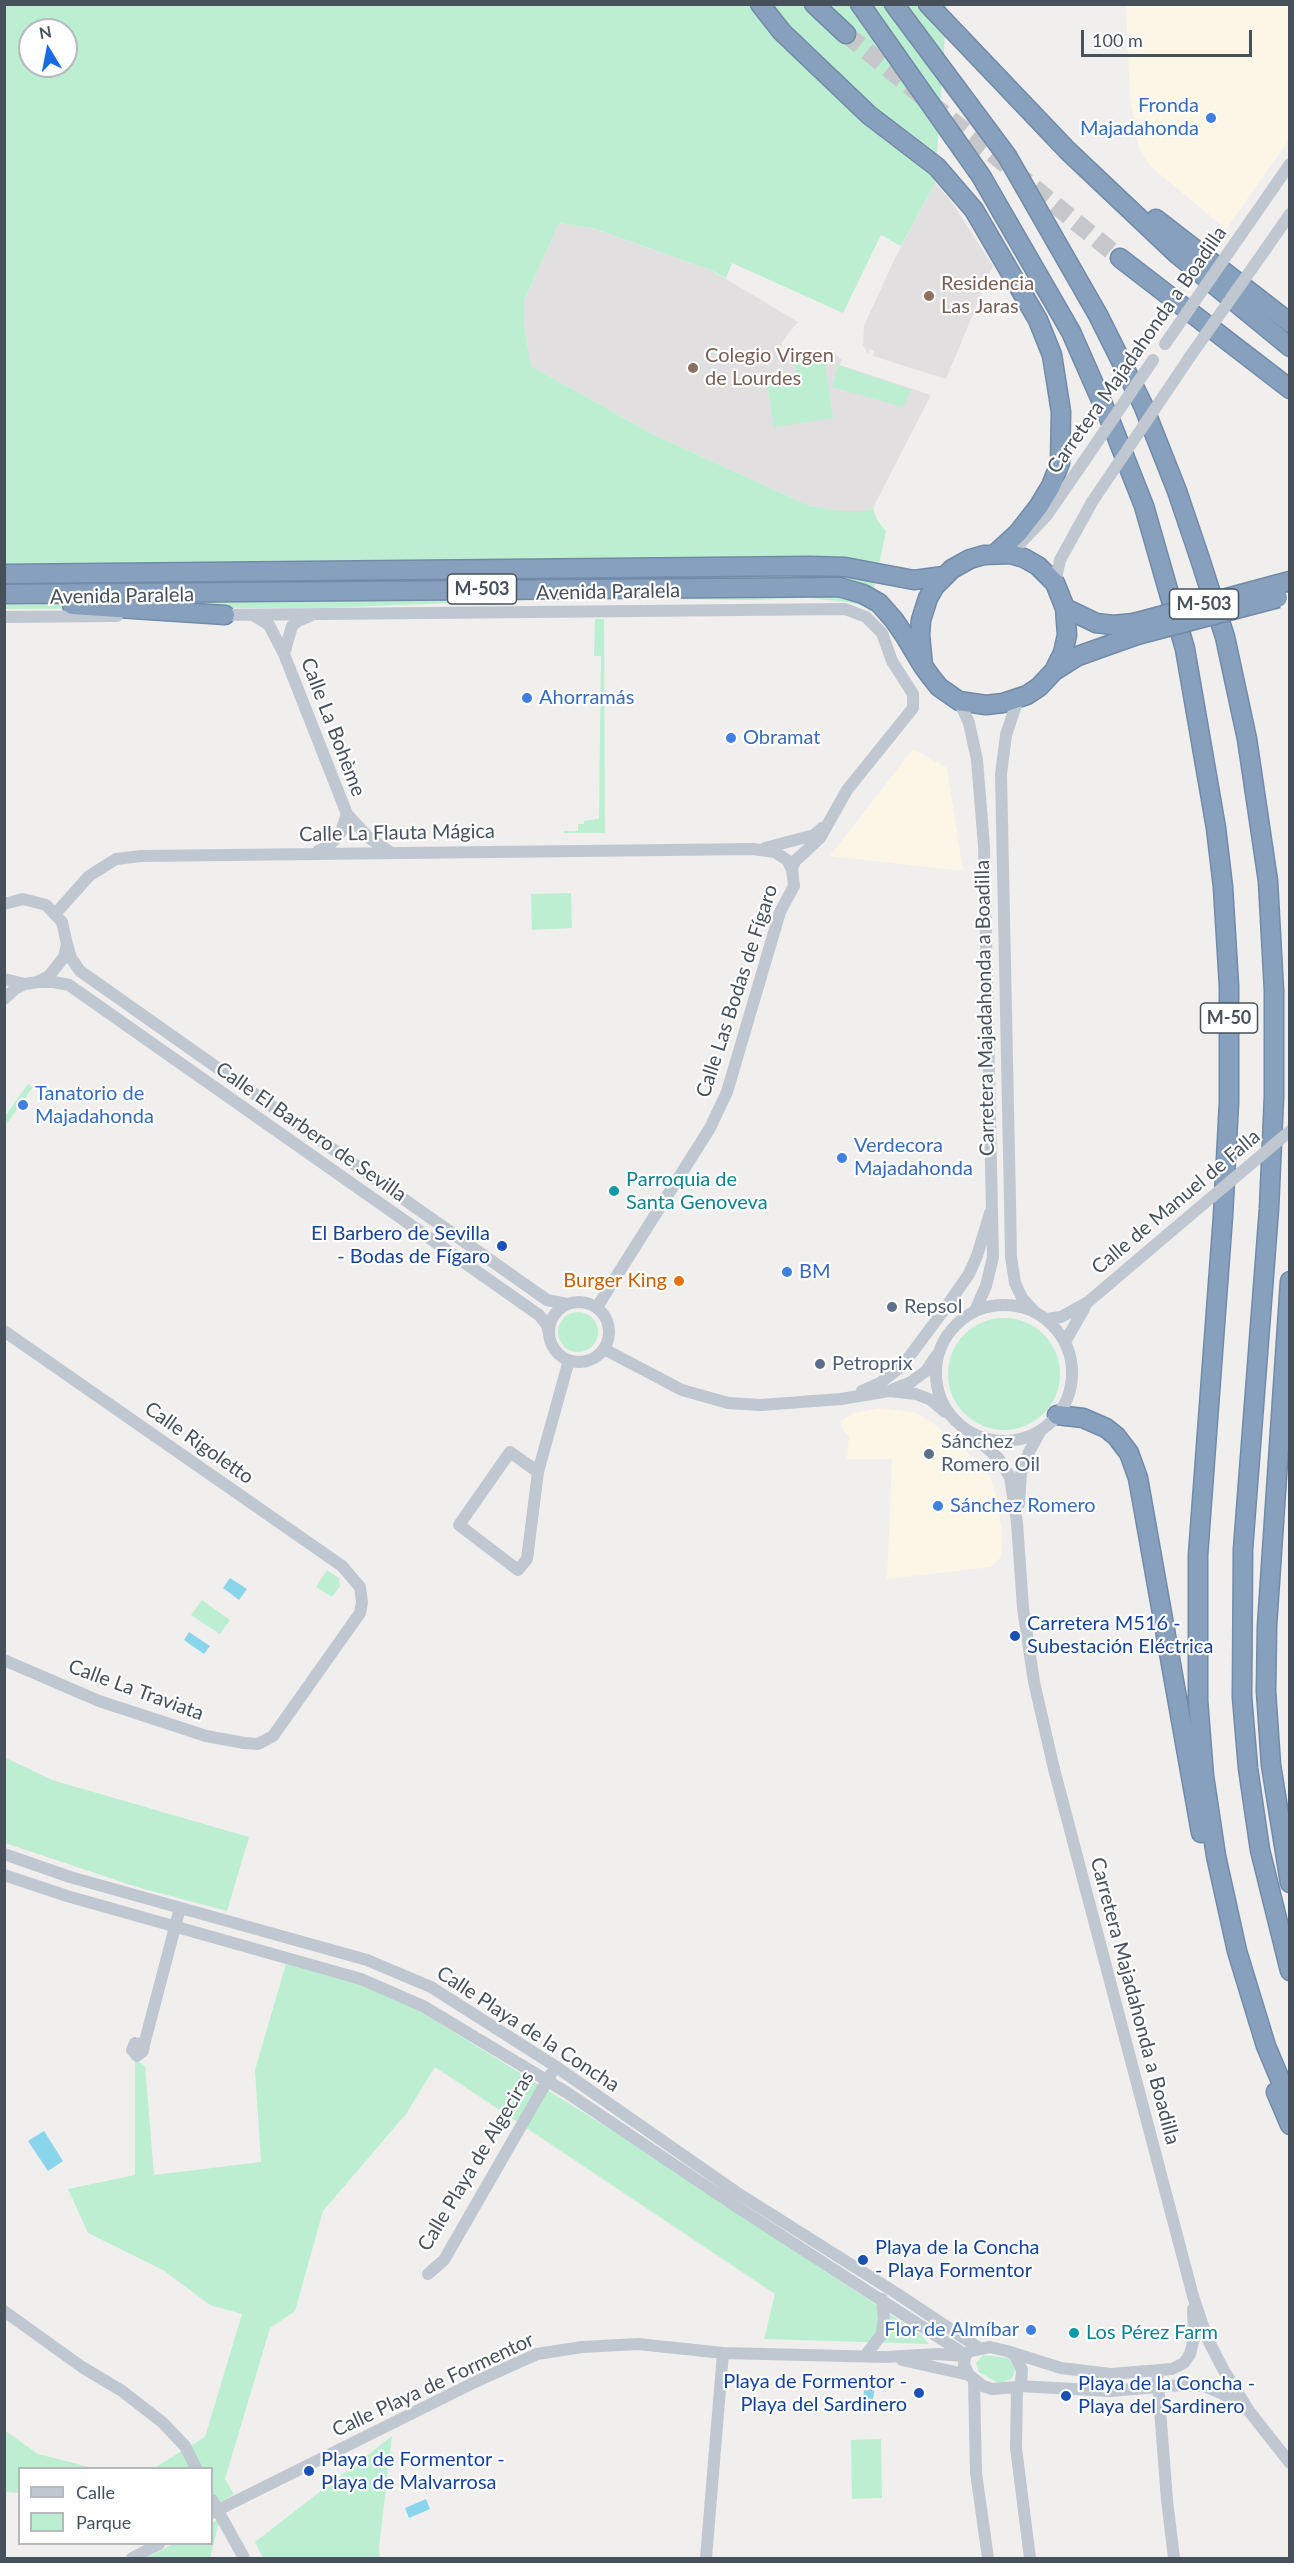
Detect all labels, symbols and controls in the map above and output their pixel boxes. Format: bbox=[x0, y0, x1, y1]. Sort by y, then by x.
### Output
north arrow bbox=[18, 18, 78, 78]
scale bar bbox=[1084, 18, 1255, 56]
text: N bbox=[37, 21, 53, 42]
text: 100 m bbox=[1092, 29, 1143, 51]
place label: Fronda Majadahonda bbox=[1080, 94, 1199, 141]
marker: Fronda Majadahonda bbox=[1204, 111, 1218, 125]
street label: Carretera Majadahonda a Boadilla bbox=[1042, 222, 1232, 478]
place label: Residencia Las Jaras bbox=[941, 272, 1034, 319]
marker: Residencia Las Jaras bbox=[922, 289, 936, 303]
place label: Colegio Virgen de Lourdes bbox=[705, 344, 834, 391]
marker: Colegio Virgen de Lourdes bbox=[686, 361, 700, 375]
road number: M-503 bbox=[448, 574, 516, 604]
street label: Avenida Paralela bbox=[536, 579, 680, 605]
street label: Avenida Paralela bbox=[50, 583, 194, 609]
road number: M-503 bbox=[1170, 589, 1238, 619]
street label: Calle La Bohème bbox=[296, 654, 370, 800]
place label: Ahorramás bbox=[539, 686, 634, 710]
marker: Ahorramás bbox=[520, 691, 534, 705]
place label: Obramat bbox=[743, 726, 821, 750]
marker: Obramat bbox=[724, 731, 738, 745]
street label: Calle La Flauta Mágica bbox=[299, 819, 495, 847]
street label: Carretera Majadahonda a Boadilla bbox=[970, 860, 1000, 1156]
street label: Calle Las Bodas de Fígaro bbox=[691, 881, 783, 1101]
road number: M-50 bbox=[1200, 1003, 1258, 1033]
street label: Calle El Barbero de Sevilla bbox=[211, 1057, 411, 1207]
place label: Tanatorio de Majadahonda bbox=[35, 1082, 154, 1129]
marker: Tanatorio de Majadahonda bbox=[16, 1098, 30, 1112]
street label: Calle de Manuel de Falla bbox=[1087, 1125, 1265, 1279]
place label: Verdecora Majadahonda bbox=[854, 1134, 973, 1181]
marker: Verdecora Majadahonda bbox=[835, 1151, 849, 1165]
place label: Parroquia de Santa Genoveva bbox=[626, 1168, 768, 1215]
marker: Parroquia de Santa Genoveva bbox=[607, 1184, 621, 1198]
place label: El Barbero de Sevilla - Bodas de Fígaro bbox=[311, 1222, 490, 1269]
marker: El Barbero de Sevilla - Bodas de Fígaro bbox=[495, 1239, 509, 1253]
place label: BM bbox=[799, 1260, 830, 1284]
marker: BM bbox=[780, 1265, 794, 1279]
place label: Burger King bbox=[563, 1269, 667, 1293]
marker: Burger King bbox=[672, 1274, 686, 1288]
place label: Repsol bbox=[904, 1295, 962, 1319]
marker: Repsol bbox=[885, 1300, 899, 1314]
place label: Petroprix bbox=[832, 1352, 913, 1376]
marker: Petroprix bbox=[813, 1357, 827, 1371]
street label: Calle Rigoletto bbox=[140, 1397, 258, 1489]
place label: Sánchez Romero Oil bbox=[941, 1430, 1040, 1477]
marker: Sánchez Romero Oil bbox=[922, 1447, 936, 1461]
place label: Sánchez Romero bbox=[950, 1494, 1096, 1518]
marker: Sánchez Romero bbox=[931, 1499, 945, 1513]
place label: Carretera M516 - Subestación Eléctrica bbox=[1027, 1612, 1213, 1659]
marker: Carretera M516 - Subestación Eléctrica bbox=[1008, 1629, 1022, 1643]
street label: Calle La Traviata bbox=[65, 1654, 207, 1726]
street label: Carretera Majadahonda a Boadilla bbox=[1085, 1855, 1185, 2147]
street label: Calle Playa de la Concha bbox=[432, 1961, 624, 2097]
street label: Calle Playa de Algeciras bbox=[413, 2067, 539, 2255]
place label: Playa de la Concha - Playa Formentor bbox=[875, 2236, 1040, 2283]
marker: Playa de la Concha - Playa Formentor bbox=[856, 2253, 870, 2267]
place label: Flor de Almíbar bbox=[884, 2318, 1019, 2342]
place label: Los Pérez Farm bbox=[1086, 2321, 1218, 2345]
marker: Flor de Almíbar bbox=[1024, 2323, 1038, 2337]
marker: Los Pérez Farm bbox=[1067, 2326, 1081, 2340]
street label: Calle Playa de Formentor bbox=[328, 2328, 538, 2442]
place label: Playa de Formentor - Playa del Sardinero bbox=[723, 2370, 907, 2417]
place label: Playa de la Concha - Playa del Sardinero bbox=[1078, 2372, 1255, 2419]
marker: Playa de Formentor - Playa del Sardinero bbox=[912, 2386, 926, 2400]
marker: Playa de la Concha - Playa del Sardinero bbox=[1059, 2389, 1073, 2403]
place label: Playa de Formentor - Playa de Malvarrosa bbox=[321, 2448, 505, 2495]
marker: Playa de Formentor - Playa de Malvarrosa bbox=[302, 2464, 316, 2478]
legend bbox=[18, 2467, 213, 2545]
text: Calle bbox=[76, 2481, 115, 2503]
text: Parque bbox=[76, 2511, 131, 2533]

